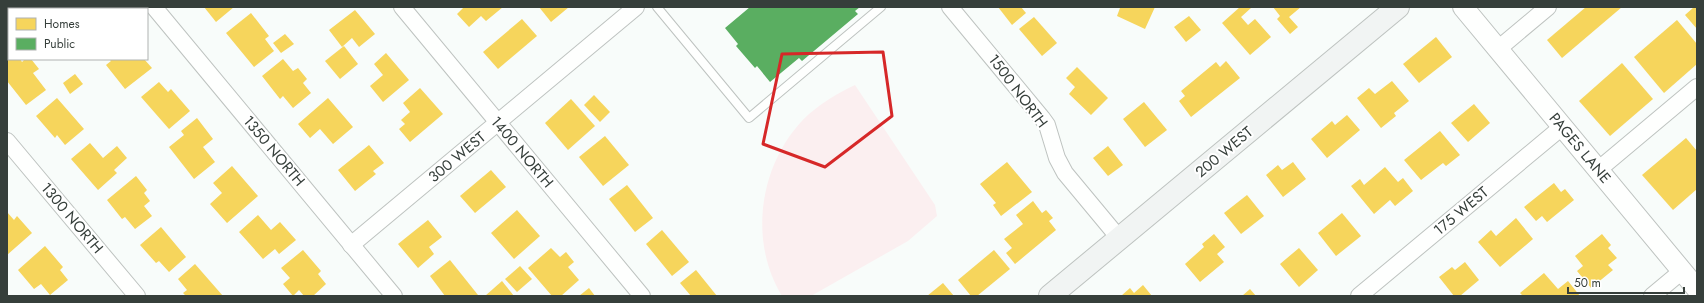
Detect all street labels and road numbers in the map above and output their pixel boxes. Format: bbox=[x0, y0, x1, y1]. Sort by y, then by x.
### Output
street label: 1500 NORTH bbox=[983, 50, 1053, 132]
street label: PAGES LANE bbox=[1544, 108, 1616, 188]
street label: 1350 NORTH bbox=[238, 111, 310, 191]
street label: 1400 NORTH bbox=[485, 111, 559, 193]
street label: 200 WEST bbox=[1190, 121, 1258, 183]
street label: 300 WEST bbox=[424, 126, 491, 188]
street label: 1300 NORTH bbox=[36, 178, 108, 258]
street label: 175 WEST bbox=[1429, 181, 1493, 241]

